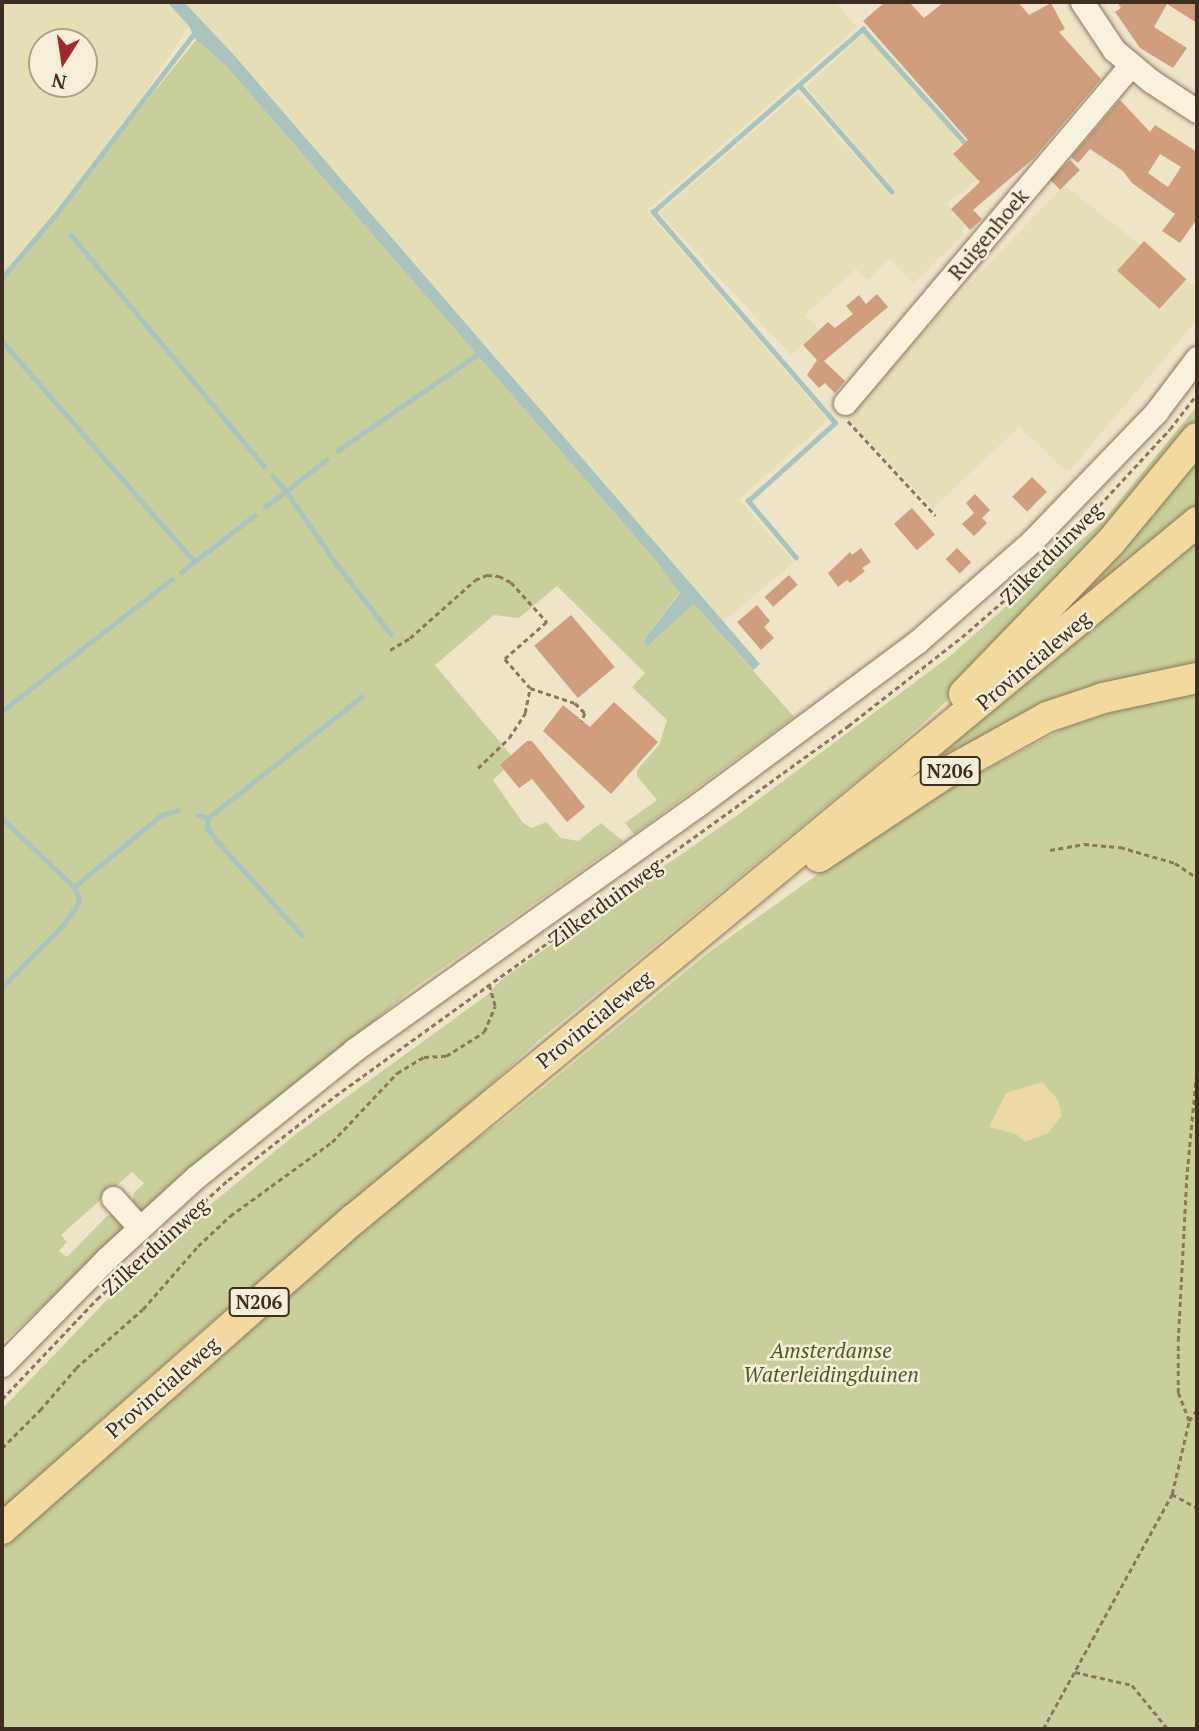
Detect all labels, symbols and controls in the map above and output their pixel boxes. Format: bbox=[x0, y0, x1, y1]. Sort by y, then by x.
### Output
north arrow bbox=[28, 28, 98, 98]
text: N bbox=[49, 68, 69, 96]
street label: Ruigenhoek bbox=[943, 183, 1033, 285]
street label: Zilkerduinweg bbox=[995, 497, 1107, 609]
street label: Provincialeweg bbox=[971, 605, 1095, 715]
road number: N206 bbox=[918, 756, 982, 786]
street label: Zilkerduinweg bbox=[543, 852, 667, 952]
street label: Provincialeweg bbox=[531, 965, 657, 1073]
street label: Zilkerduinweg bbox=[97, 1192, 213, 1300]
road number: N206 bbox=[228, 1286, 290, 1318]
street label: Provincialeweg bbox=[100, 1331, 224, 1443]
park label: Amsterdamse Waterleidingduinen bbox=[743, 1337, 919, 1387]

